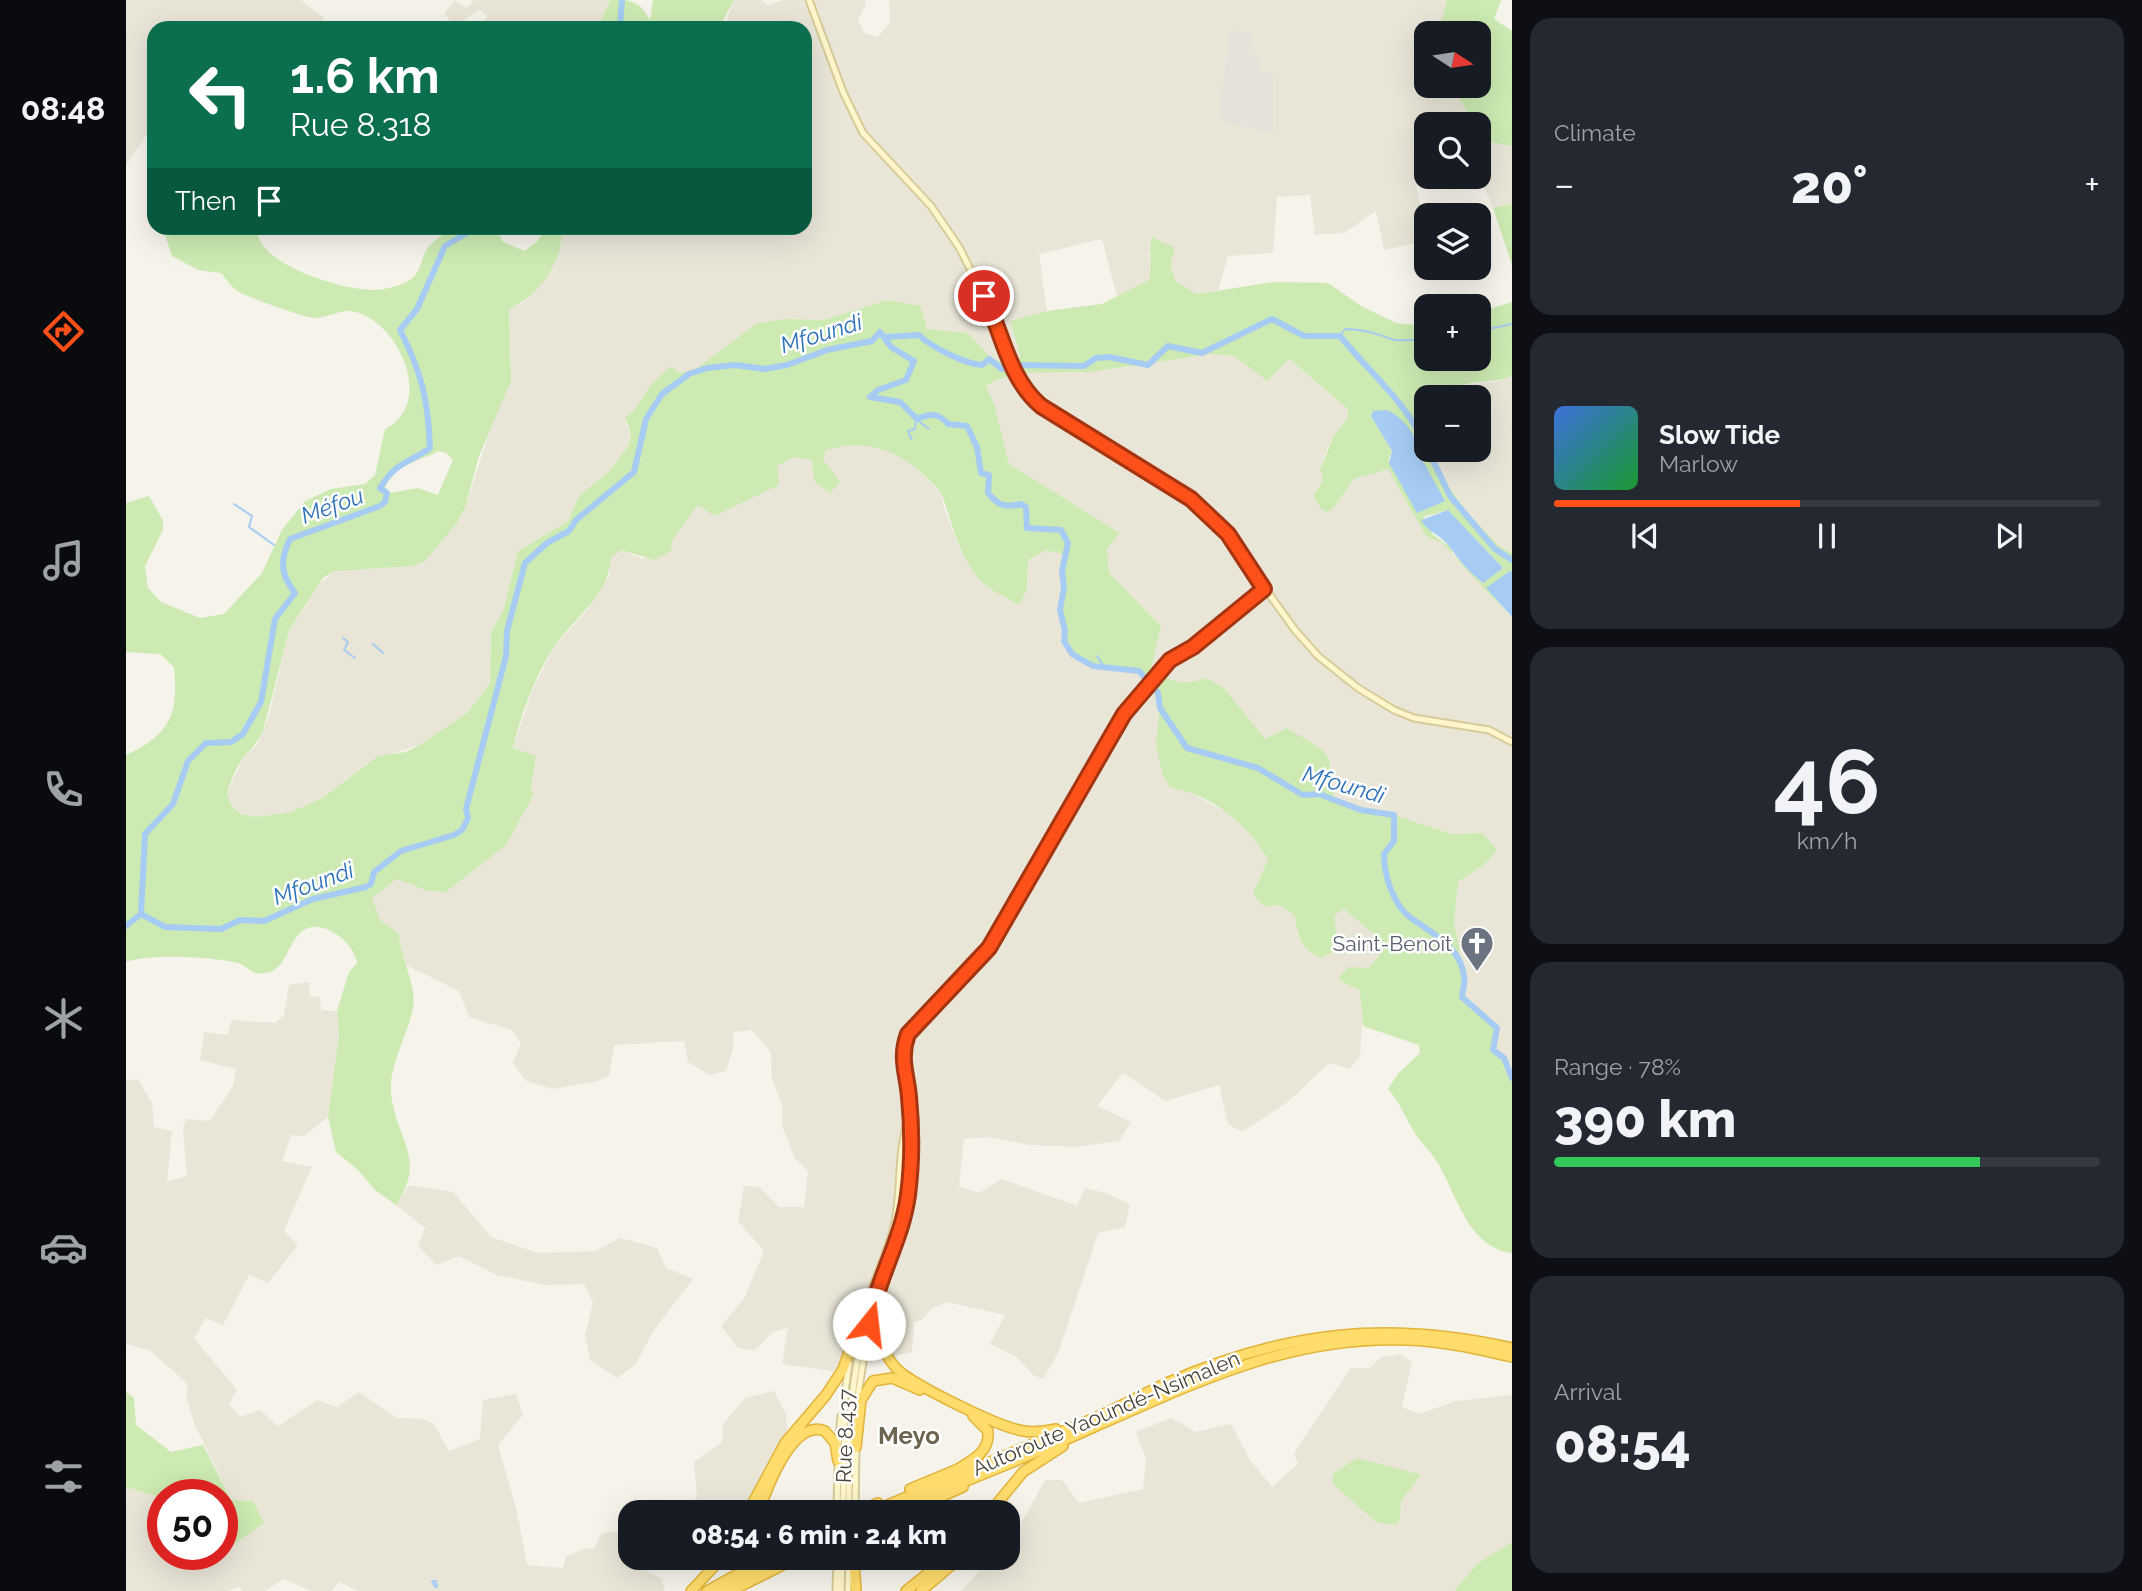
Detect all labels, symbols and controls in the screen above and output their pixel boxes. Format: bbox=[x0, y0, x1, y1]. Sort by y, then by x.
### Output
north arrow bbox=[1414, 21, 1491, 98]
map controls bbox=[1414, 21, 1491, 462]
text: 1.6 km bbox=[290, 47, 440, 104]
icon: left bbox=[175, 49, 266, 140]
text: 08:48 bbox=[21, 90, 105, 127]
text: Rue 8.318 bbox=[290, 106, 431, 143]
button: search bbox=[1414, 112, 1491, 189]
text: Climate bbox=[1554, 119, 1636, 146]
text: 20° bbox=[1791, 154, 1868, 215]
text: − bbox=[1554, 162, 1574, 207]
text: + bbox=[2084, 162, 2100, 207]
icon: arrive bbox=[250, 182, 288, 220]
text: Then bbox=[175, 186, 236, 216]
button: layers bbox=[1414, 203, 1491, 280]
pin bbox=[954, 266, 1014, 326]
icon: arrive bbox=[965, 277, 1003, 315]
button: + bbox=[1414, 294, 1491, 371]
icon: directions bbox=[39, 307, 88, 356]
water label: Mfoundi bbox=[777, 307, 866, 358]
button: − bbox=[1414, 385, 1491, 462]
text: Slow Tide bbox=[1659, 420, 1780, 450]
text: Marlow bbox=[1659, 450, 1738, 477]
water label: Méfou bbox=[297, 481, 367, 529]
icon: previous bbox=[1626, 517, 1664, 555]
icon: pause bbox=[1808, 517, 1846, 555]
icon: next bbox=[1990, 517, 2028, 555]
icon: music bbox=[39, 536, 88, 585]
text: 46 bbox=[1773, 728, 1881, 835]
water label: Mfoundi bbox=[1300, 759, 1389, 809]
icon: phone bbox=[39, 765, 88, 814]
text: km/h bbox=[1797, 827, 1857, 854]
water label: Mfoundi bbox=[269, 856, 358, 910]
church icon: Saint-Benoît bbox=[1458, 924, 1496, 973]
place label: Saint-Benoît bbox=[1333, 931, 1452, 956]
icon: climate bbox=[39, 994, 88, 1043]
text: Range · 78% bbox=[1554, 1053, 1681, 1080]
text: 390 km bbox=[1554, 1088, 1736, 1149]
icon: car bbox=[39, 1223, 88, 1272]
position arrow bbox=[832, 1287, 906, 1361]
street label: Autoroute Yaoundé-Nsimalen bbox=[969, 1345, 1243, 1481]
text: Arrival bbox=[1554, 1378, 1621, 1405]
street label: Rue 8.437 bbox=[831, 1388, 859, 1483]
text: 08:54 bbox=[1554, 1413, 1691, 1474]
district label: Meyo bbox=[878, 1421, 940, 1450]
icon: filters bbox=[39, 1452, 88, 1501]
speed limit sign: 50 bbox=[147, 1479, 238, 1570]
text: 08:54 · 6 min · 2.4 km bbox=[691, 1520, 947, 1550]

